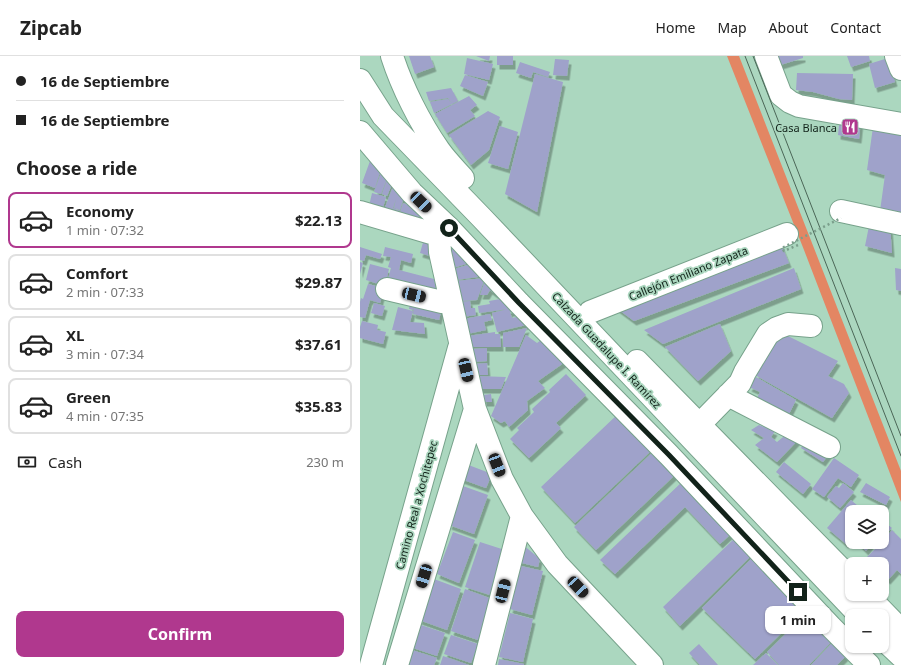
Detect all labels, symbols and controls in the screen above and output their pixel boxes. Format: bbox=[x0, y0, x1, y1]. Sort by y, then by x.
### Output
text: Zipcab bbox=[20, 15, 82, 41]
text: Home bbox=[656, 18, 695, 37]
text: Map bbox=[717, 18, 747, 37]
text: About bbox=[769, 18, 808, 37]
text: Contact bbox=[830, 18, 881, 37]
text: 16 de Septiembre bbox=[40, 71, 170, 91]
text: 16 de Septiembre bbox=[40, 110, 170, 130]
restaurant icon: Casa Blanca bbox=[840, 117, 860, 137]
place label: Casa Blanca bbox=[775, 120, 837, 135]
text: Choose a ride bbox=[16, 156, 137, 180]
car bbox=[408, 189, 434, 215]
text: Economy bbox=[66, 201, 134, 221]
icon: car bbox=[18, 202, 54, 238]
text: $22.13 bbox=[295, 210, 342, 230]
route start bbox=[440, 219, 458, 237]
text: 1 min · 07:32 bbox=[66, 221, 144, 239]
street label: Callejón Emiliano Zapata bbox=[626, 242, 750, 304]
text: Comfort bbox=[66, 263, 128, 283]
icon: car bbox=[18, 264, 54, 300]
text: $29.87 bbox=[295, 272, 342, 292]
text: 2 min · 07:33 bbox=[66, 283, 144, 301]
car bbox=[401, 286, 427, 304]
street label: Calzada Guadalupe I. Ramírez bbox=[549, 289, 665, 411]
text: XL bbox=[66, 325, 84, 345]
icon: car bbox=[18, 326, 54, 362]
text: $37.61 bbox=[295, 334, 342, 354]
text: 3 min · 07:34 bbox=[66, 345, 144, 363]
car bbox=[457, 357, 475, 383]
text: Green bbox=[66, 387, 111, 407]
icon: car bbox=[18, 388, 54, 424]
text: $35.83 bbox=[295, 396, 342, 416]
text: 4 min · 07:35 bbox=[66, 407, 144, 425]
street label: Camino Real a Xochitepec bbox=[392, 439, 440, 571]
icon: cash bbox=[16, 451, 38, 473]
text: Cash bbox=[48, 452, 82, 472]
car bbox=[487, 452, 507, 478]
text: 230 m bbox=[306, 453, 344, 471]
map controls bbox=[845, 505, 889, 653]
button: layers bbox=[845, 505, 889, 549]
button: + bbox=[845, 557, 889, 601]
car bbox=[415, 563, 433, 589]
car bbox=[565, 574, 591, 600]
car bbox=[494, 578, 512, 604]
route end bbox=[789, 583, 807, 601]
callout: 1 min bbox=[765, 606, 831, 634]
button: − bbox=[845, 609, 889, 653]
button: Confirm bbox=[16, 611, 344, 657]
text: 1 min bbox=[780, 611, 816, 629]

